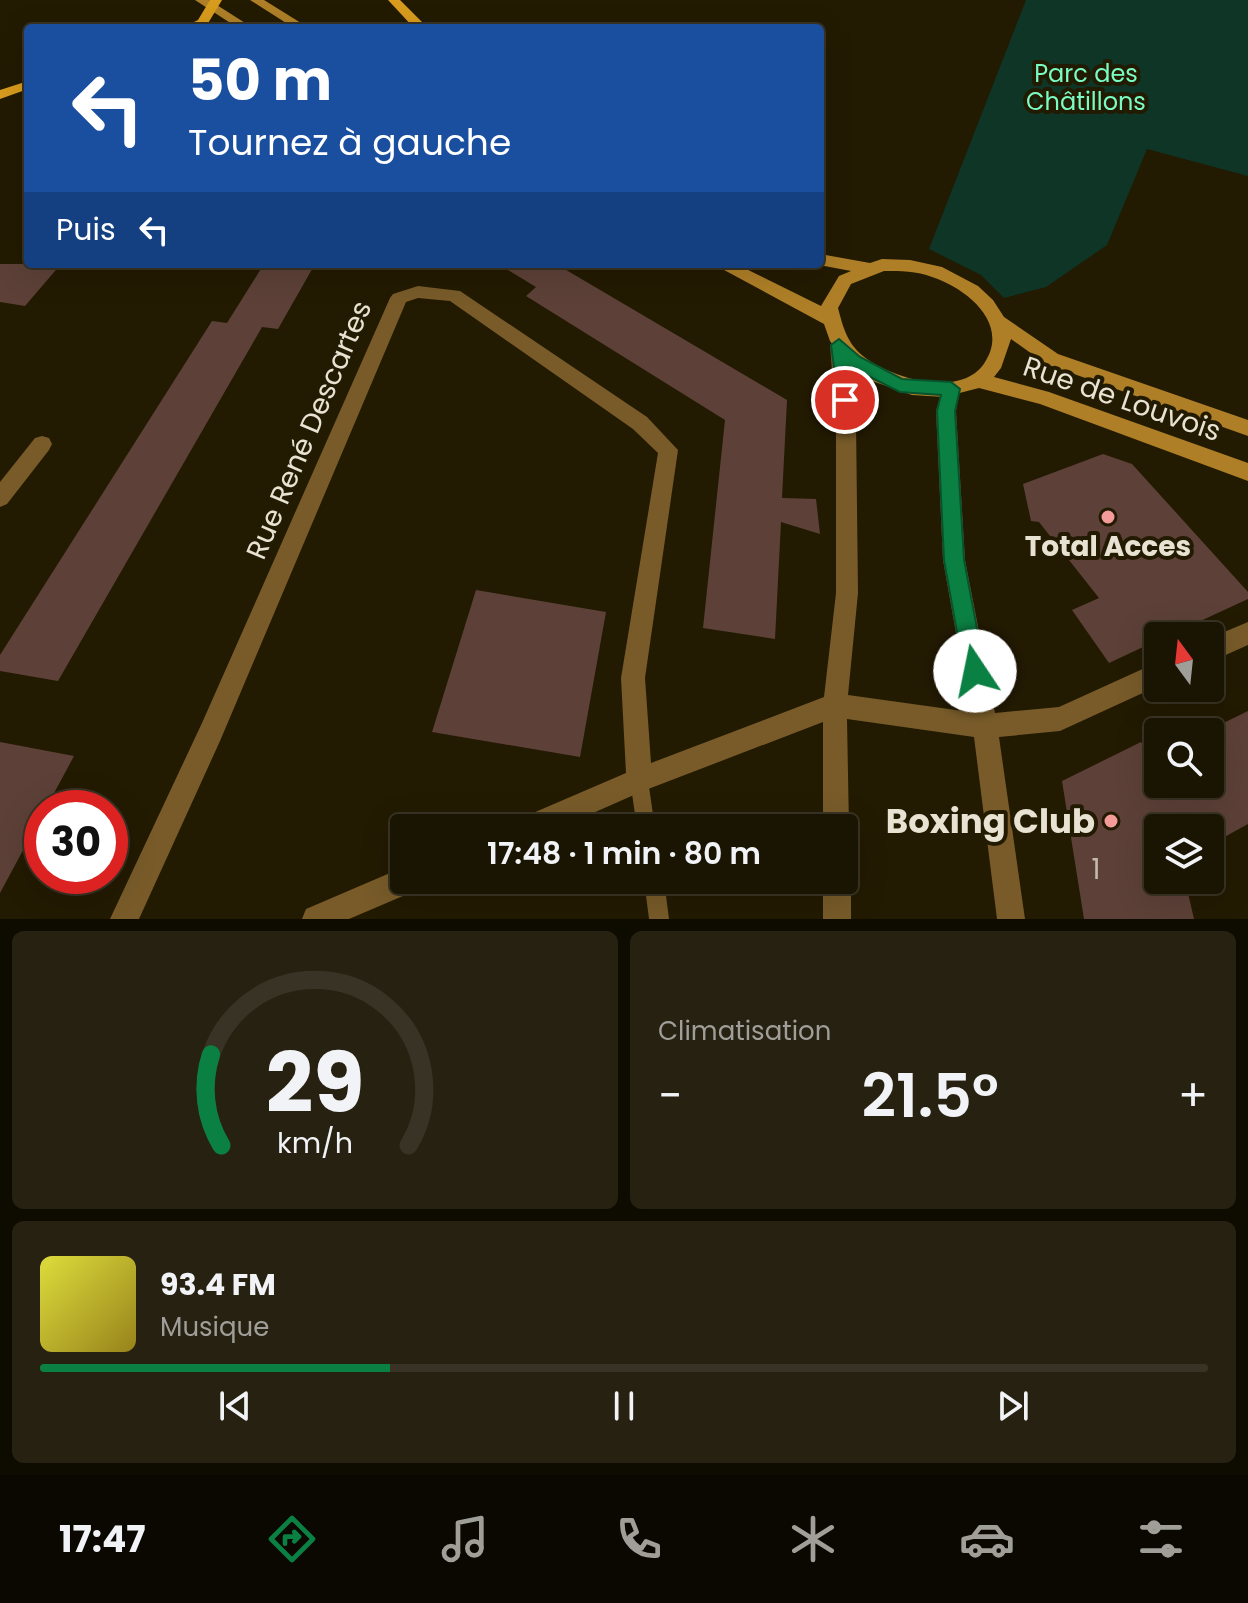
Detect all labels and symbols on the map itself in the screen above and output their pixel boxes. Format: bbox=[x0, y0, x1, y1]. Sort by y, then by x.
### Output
park label: Parc des Châtillons bbox=[1026, 57, 1146, 118]
street label: Rue René Descartes bbox=[237, 295, 381, 565]
street label: Rue de Louvois bbox=[1018, 347, 1226, 451]
pin bbox=[811, 366, 879, 434]
marker: Total Acces bbox=[1099, 508, 1117, 526]
place label: Total Acces bbox=[1025, 527, 1191, 566]
north arrow bbox=[1144, 622, 1224, 702]
position arrow bbox=[933, 629, 1017, 713]
speed limit sign: 30 bbox=[24, 790, 128, 894]
place label: Boxing Club bbox=[886, 797, 1095, 845]
marker: Boxing Club bbox=[1102, 812, 1120, 830]
house number: 1 bbox=[1092, 850, 1100, 889]

